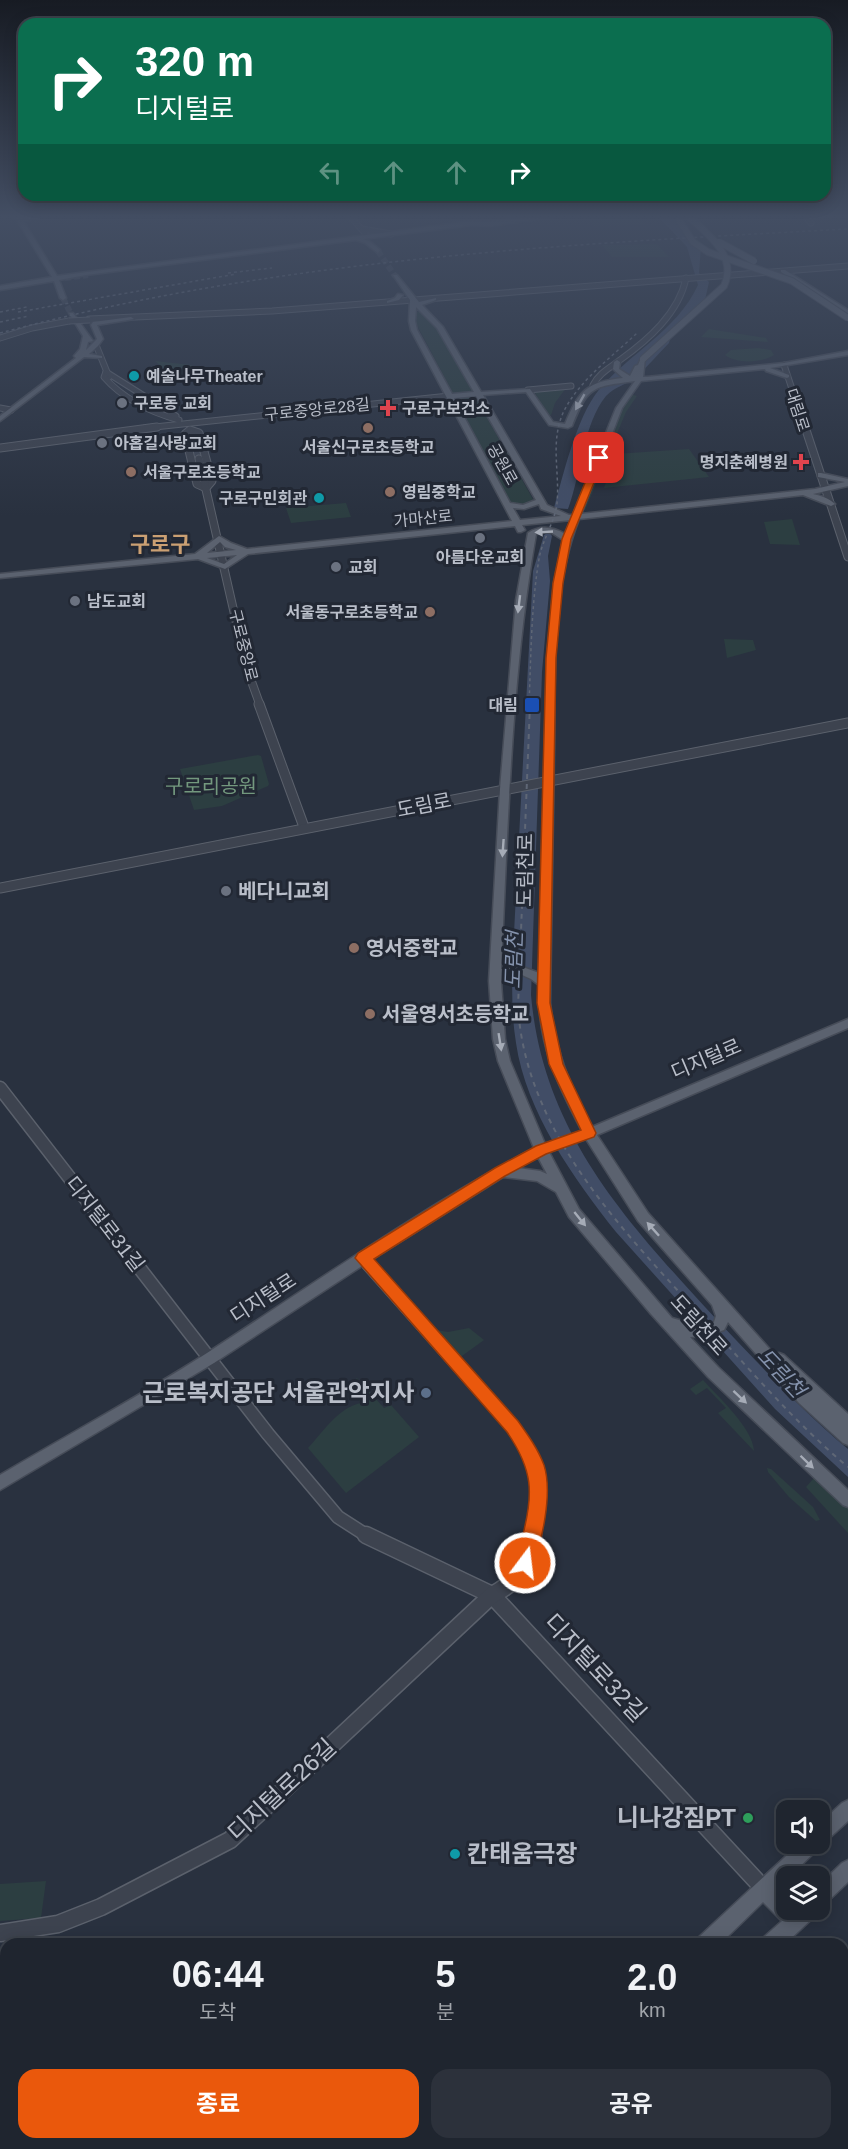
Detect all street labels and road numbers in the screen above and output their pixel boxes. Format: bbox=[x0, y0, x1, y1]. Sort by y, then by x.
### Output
street label: 대림로 bbox=[783, 387, 813, 434]
street label: 구로중앙로28길 bbox=[263, 395, 371, 423]
street label: 공원로 bbox=[484, 441, 521, 488]
street label: 가마산로 bbox=[393, 507, 453, 530]
street label: 구로중앙로 bbox=[226, 607, 261, 683]
street label: 도림로 bbox=[395, 789, 453, 821]
street label: 도림천로 bbox=[513, 833, 537, 907]
street label: 디지털로 bbox=[668, 1034, 744, 1084]
street label: 디지털로31길 bbox=[61, 1172, 149, 1276]
street label: 디지털로 bbox=[226, 1269, 300, 1327]
street label: 도림천로 bbox=[666, 1290, 732, 1360]
street label: 디지털로32길 bbox=[539, 1608, 652, 1727]
street label: 디지털로26길 bbox=[222, 1733, 341, 1846]

